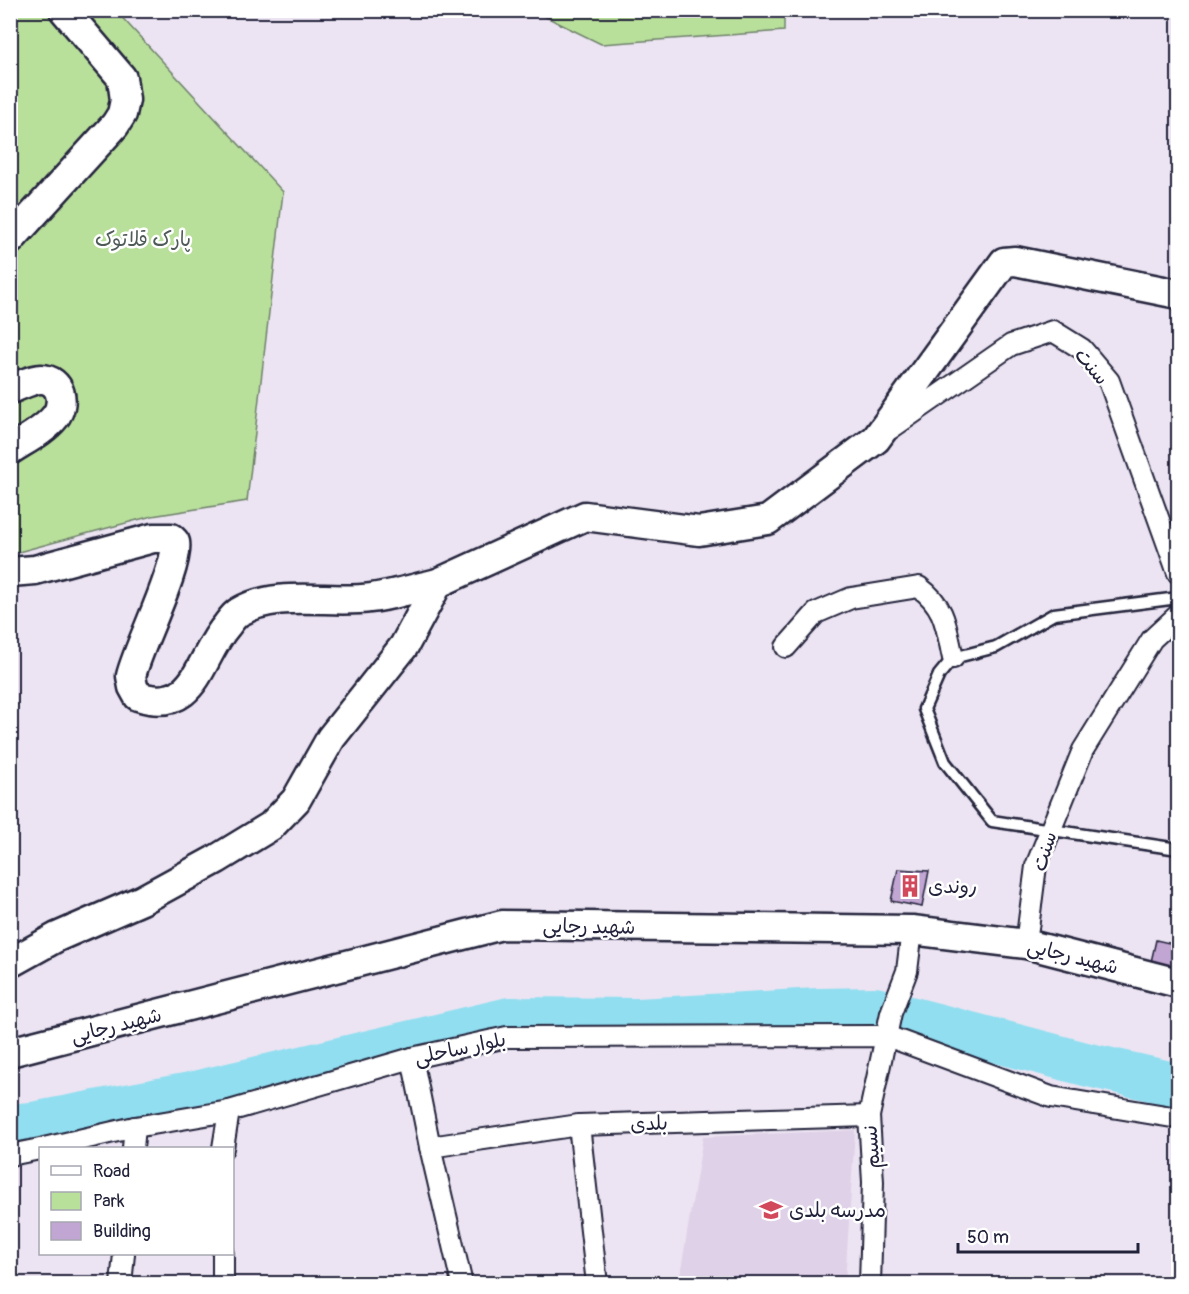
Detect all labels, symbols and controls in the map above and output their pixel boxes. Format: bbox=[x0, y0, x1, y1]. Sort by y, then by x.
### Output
park label: پارک قلاتوک bbox=[95, 227, 191, 252]
street label: سنت bbox=[1069, 343, 1114, 390]
street label: سنت bbox=[1026, 828, 1063, 874]
building icon: روندی bbox=[897, 873, 923, 899]
place label: روندی bbox=[928, 874, 977, 899]
street label: شهید رجایی bbox=[542, 913, 636, 940]
street label: شهید رجایی bbox=[1025, 933, 1121, 980]
street label: شهید رجایی bbox=[68, 1002, 164, 1049]
street label: بلوار ساحلی bbox=[412, 1027, 508, 1070]
street label: بلدی bbox=[630, 1110, 668, 1137]
street label: نسیم bbox=[858, 1124, 887, 1170]
legend bbox=[39, 1147, 234, 1255]
text: Road bbox=[93, 1160, 130, 1183]
text: Park bbox=[93, 1190, 125, 1213]
school or university icon: مدرسه بلدی bbox=[758, 1197, 784, 1223]
place label: مدرسه بلدی bbox=[789, 1198, 886, 1223]
scale bar bbox=[958, 1216, 1138, 1254]
text: Building bbox=[93, 1220, 151, 1243]
text: 50 m bbox=[967, 1226, 1009, 1249]

